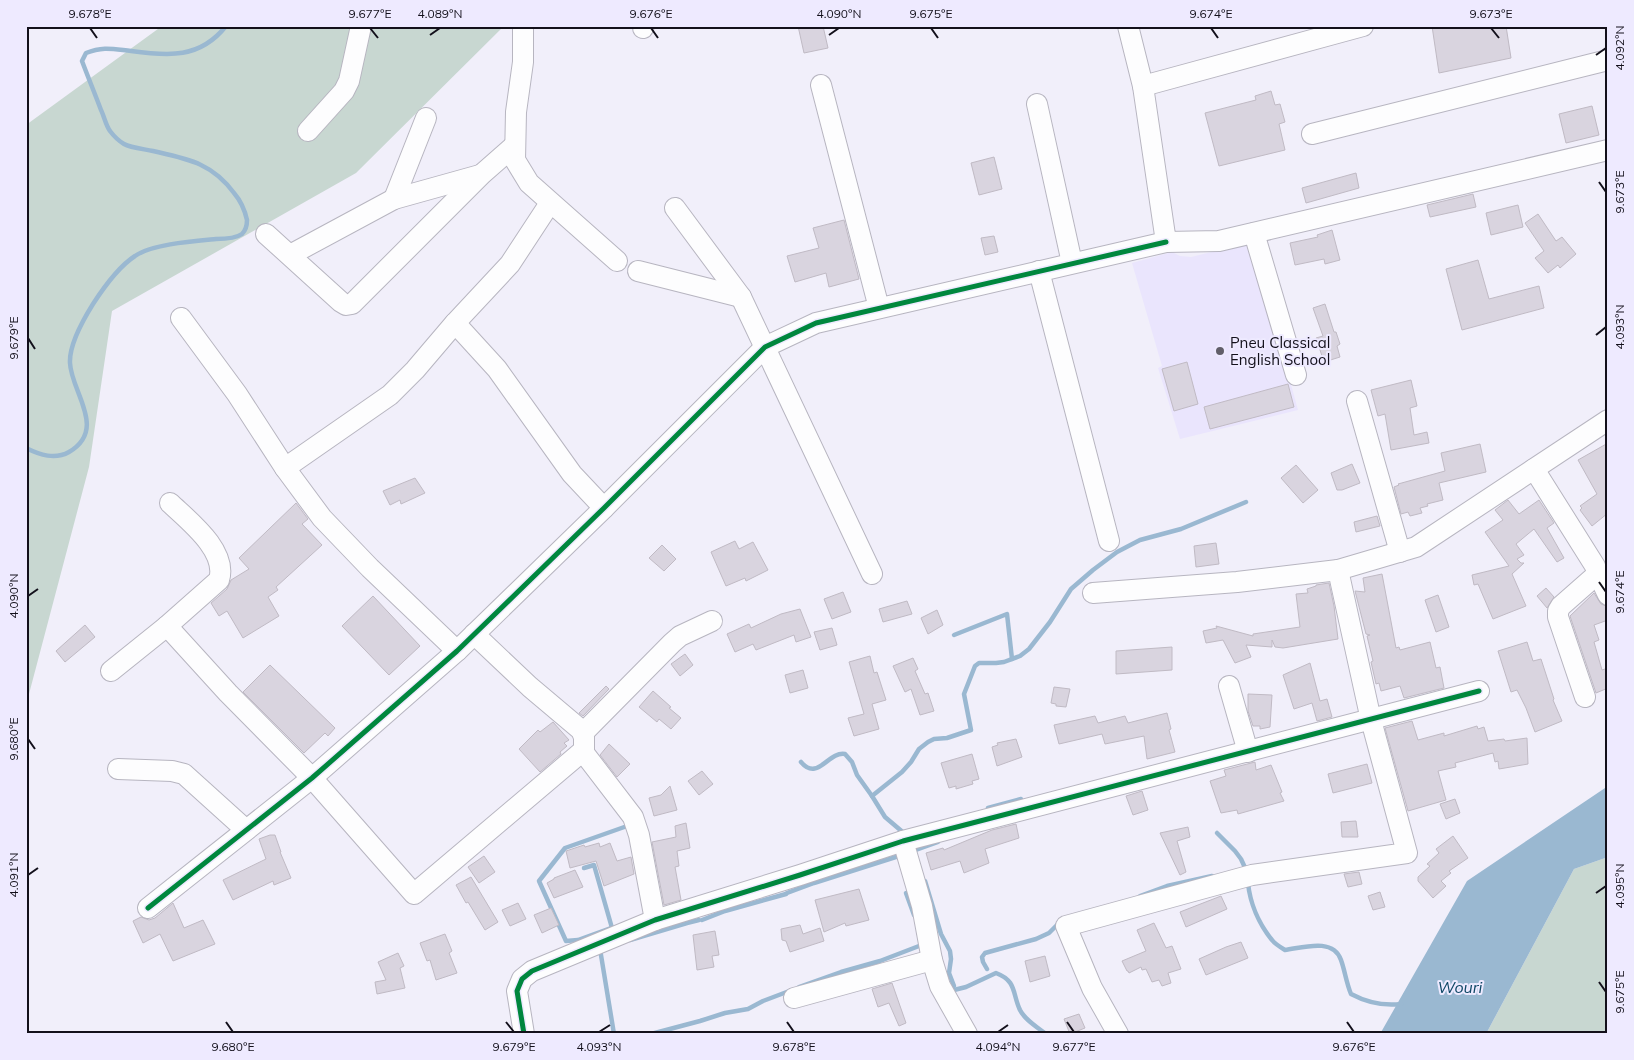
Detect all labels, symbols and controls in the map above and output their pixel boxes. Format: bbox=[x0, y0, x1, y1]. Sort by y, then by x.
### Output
text: 9.678°E bbox=[68, 6, 112, 21]
text: 9.677°E bbox=[348, 6, 392, 21]
text: 4.089°N bbox=[418, 6, 462, 21]
text: 9.676°E bbox=[629, 6, 673, 21]
text: 4.090°N bbox=[817, 6, 861, 21]
text: 9.675°E bbox=[909, 6, 953, 21]
text: 9.674°E bbox=[1189, 6, 1233, 21]
text: 9.673°E bbox=[1469, 6, 1513, 21]
text: 4.092°N bbox=[1612, 26, 1627, 70]
text: 9.673°E bbox=[1612, 170, 1627, 214]
text: 4.093°N bbox=[1612, 305, 1627, 349]
text: 9.679°E bbox=[6, 316, 21, 360]
place label: Pneu Classical English School bbox=[1230, 333, 1330, 369]
marker: Pneu Classical English School bbox=[1214, 345, 1226, 357]
text: 9.674°E bbox=[1612, 570, 1627, 614]
text: 4.090°N bbox=[6, 574, 21, 618]
text: 9.680°E bbox=[6, 717, 21, 761]
text: 4.091°N bbox=[6, 853, 21, 897]
text: 4.095°N bbox=[1612, 864, 1627, 908]
text: 9.675°E bbox=[1612, 970, 1627, 1014]
water label: Wouri bbox=[1438, 977, 1483, 997]
text: 9.680°E bbox=[211, 1039, 255, 1054]
text: 9.679°E bbox=[492, 1039, 536, 1054]
text: 4.093°N bbox=[577, 1039, 621, 1054]
text: 9.678°E bbox=[772, 1039, 816, 1054]
text: 4.094°N bbox=[976, 1039, 1020, 1054]
text: 9.677°E bbox=[1052, 1039, 1096, 1054]
text: 9.676°E bbox=[1332, 1039, 1376, 1054]

